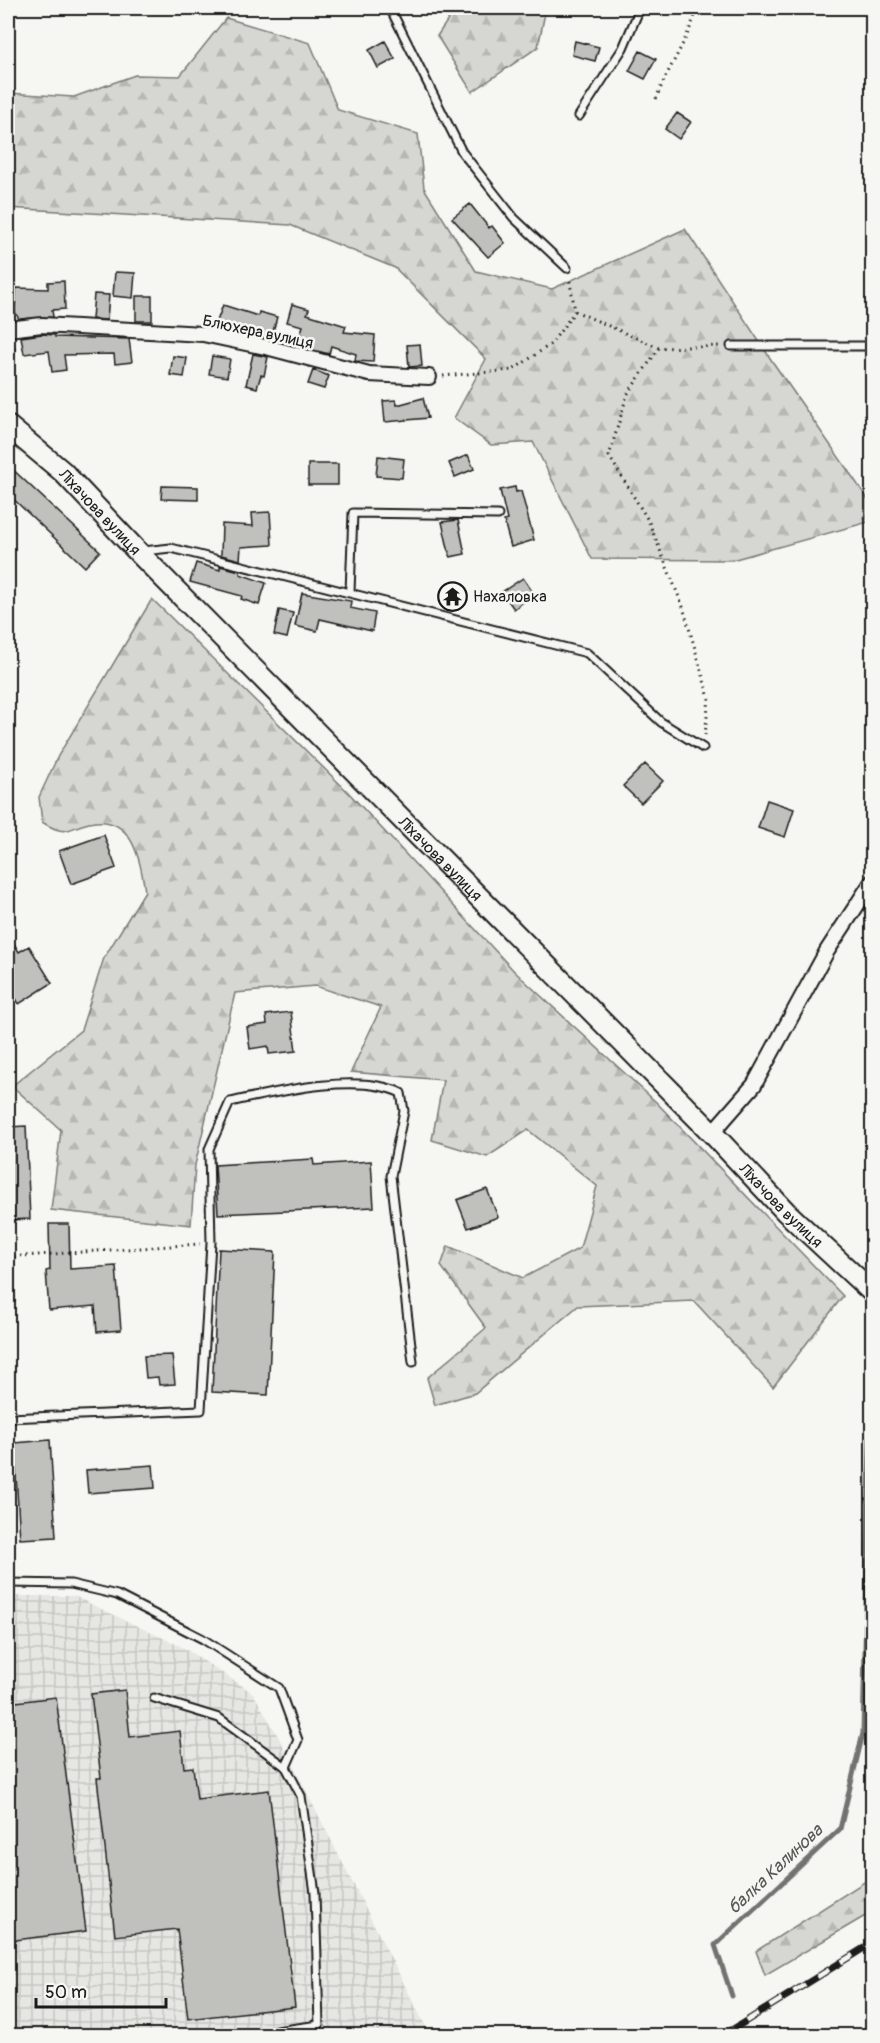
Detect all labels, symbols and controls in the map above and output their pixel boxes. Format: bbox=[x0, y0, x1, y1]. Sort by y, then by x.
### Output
street label: Блюхера вулиця bbox=[201, 310, 315, 353]
street label: Ліхачова вулиця bbox=[53, 464, 145, 560]
temple icon: Нахаловка bbox=[436, 580, 468, 612]
place label: Нахаловка bbox=[473, 587, 547, 607]
street label: Ліхачова вулиця bbox=[393, 812, 486, 906]
street label: Ліхачова вулиця bbox=[734, 1158, 827, 1252]
water label: балка Калинова bbox=[723, 1818, 829, 1919]
scale bar bbox=[36, 1971, 166, 2009]
text: 50 m bbox=[45, 1981, 87, 2004]

